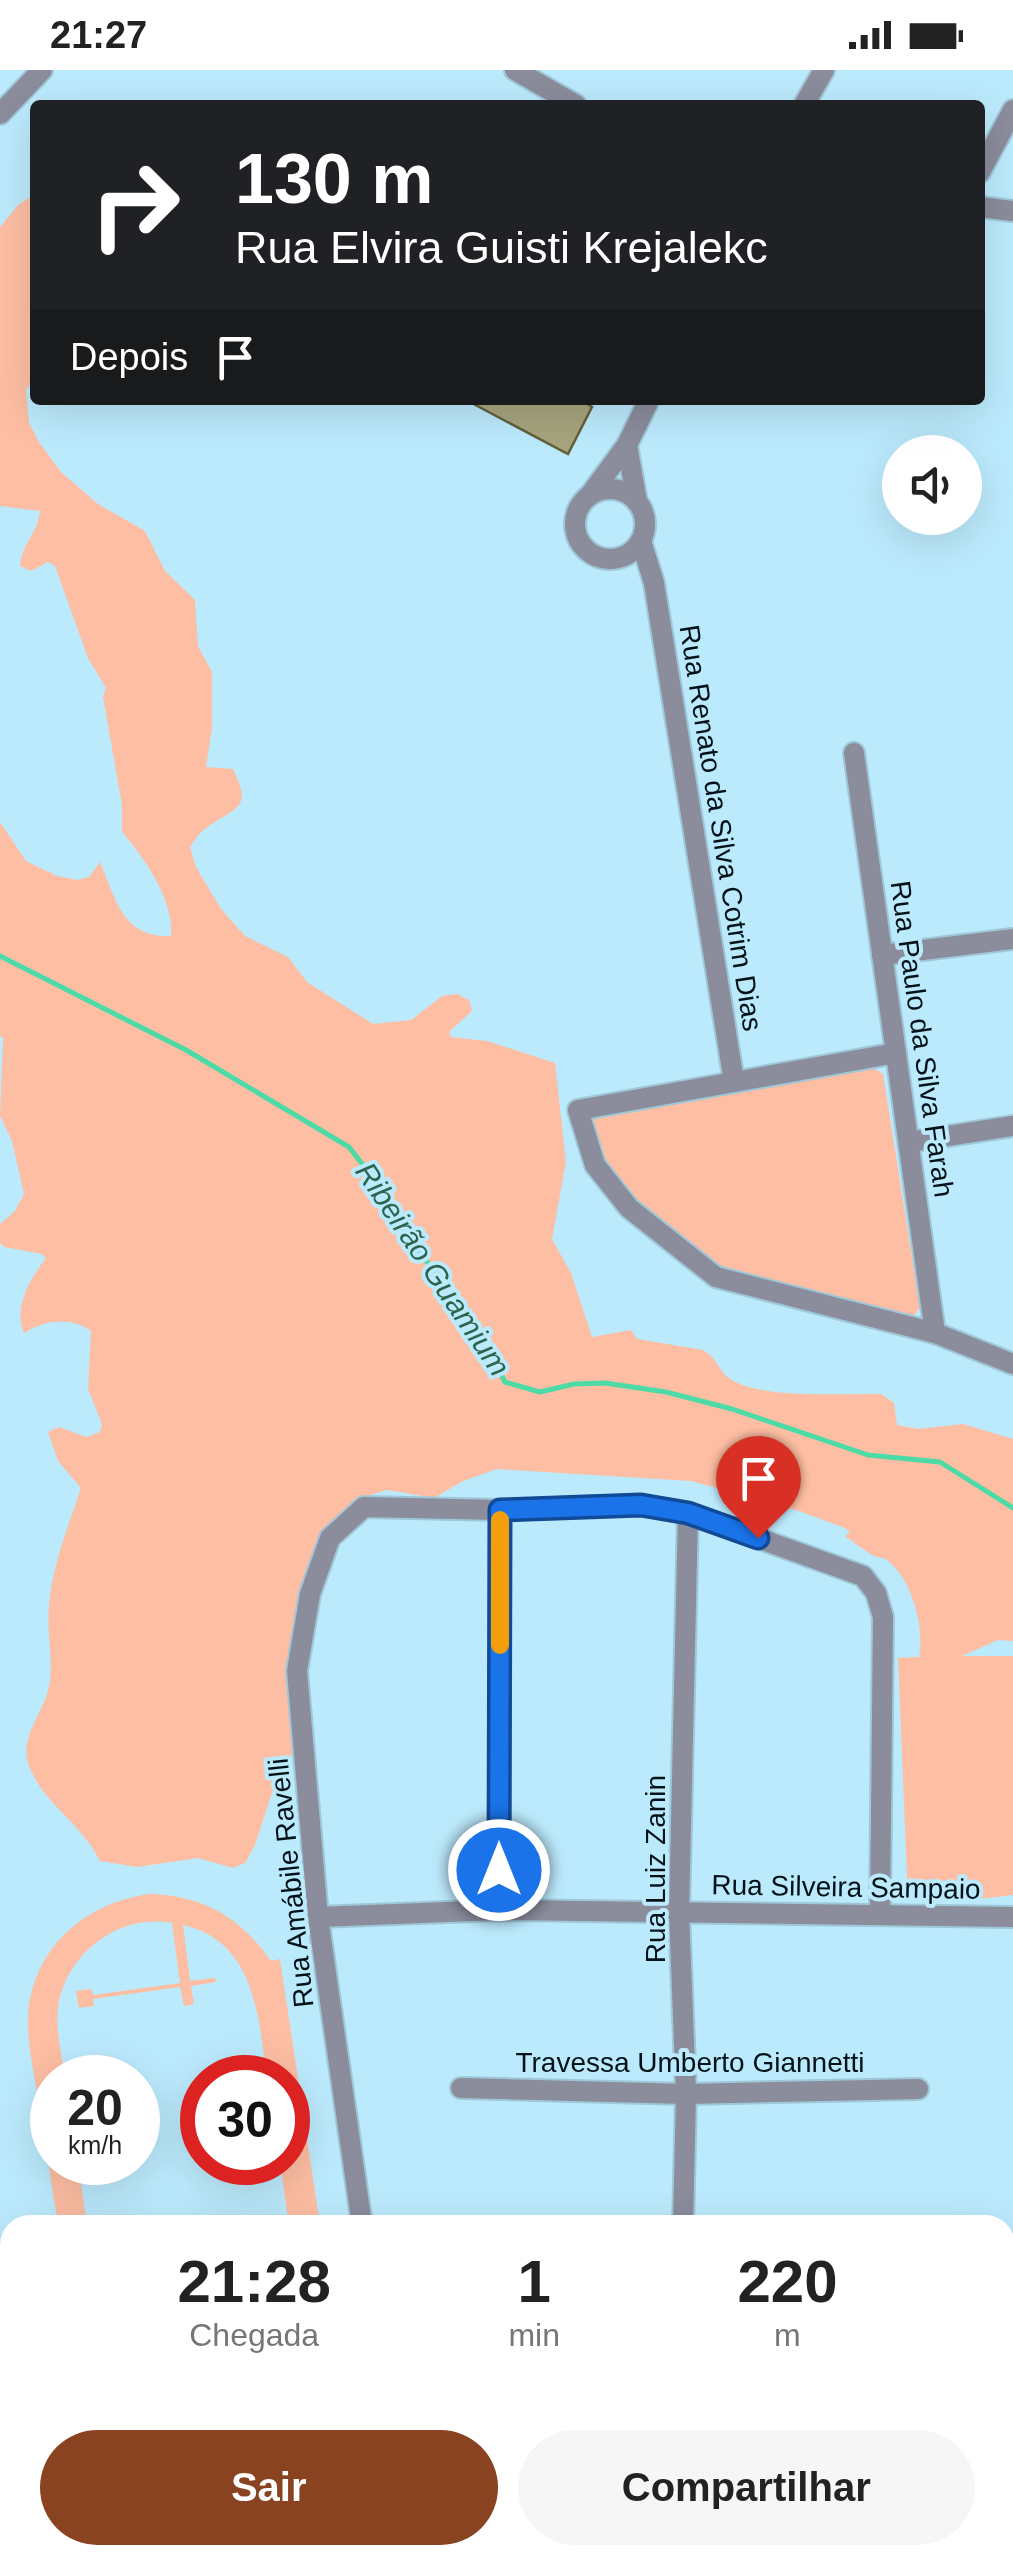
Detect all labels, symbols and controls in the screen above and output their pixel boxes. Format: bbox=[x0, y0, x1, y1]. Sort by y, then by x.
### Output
text: 21:27 bbox=[50, 14, 147, 56]
icon: right bbox=[70, 140, 200, 270]
text: 130 m bbox=[235, 140, 433, 218]
text: Rua Elvira Guisti Krejalekc bbox=[235, 222, 768, 273]
icon: arrive bbox=[208, 330, 263, 385]
text: Depois bbox=[70, 336, 188, 378]
map controls bbox=[882, 435, 982, 535]
button: sound bbox=[882, 435, 982, 535]
street label: Rua Renato da Silva Cotrim Dias bbox=[674, 623, 768, 1033]
street label: Rua Paulo da Silva Farah bbox=[884, 879, 960, 1199]
water label: Ribeirão Guamium bbox=[349, 1156, 517, 1382]
pin bbox=[716, 1436, 801, 1539]
icon: arrive bbox=[731, 1451, 786, 1506]
street label: Rua Amábile Ravelli bbox=[262, 1757, 320, 2009]
street label: Rua Luiz Zanin bbox=[640, 1775, 671, 1963]
position arrow bbox=[447, 1818, 551, 1922]
street label: Rua Silveira Sampaio bbox=[711, 1869, 981, 1905]
street label: Travessa Umberto Giannetti bbox=[515, 2047, 865, 2078]
speed limit sign: 30 bbox=[180, 2055, 310, 2185]
text: 20 bbox=[67, 2080, 123, 2136]
text: km/h bbox=[68, 2131, 122, 2159]
text: 21:28 bbox=[177, 2248, 331, 2315]
text: 1 bbox=[517, 2248, 551, 2315]
text: 220 bbox=[737, 2248, 838, 2315]
text: Chegada bbox=[189, 2317, 319, 2353]
text: min bbox=[508, 2317, 560, 2353]
text: m bbox=[774, 2317, 801, 2353]
button: Sair bbox=[40, 2430, 498, 2545]
button: Compartilhar bbox=[518, 2430, 975, 2545]

